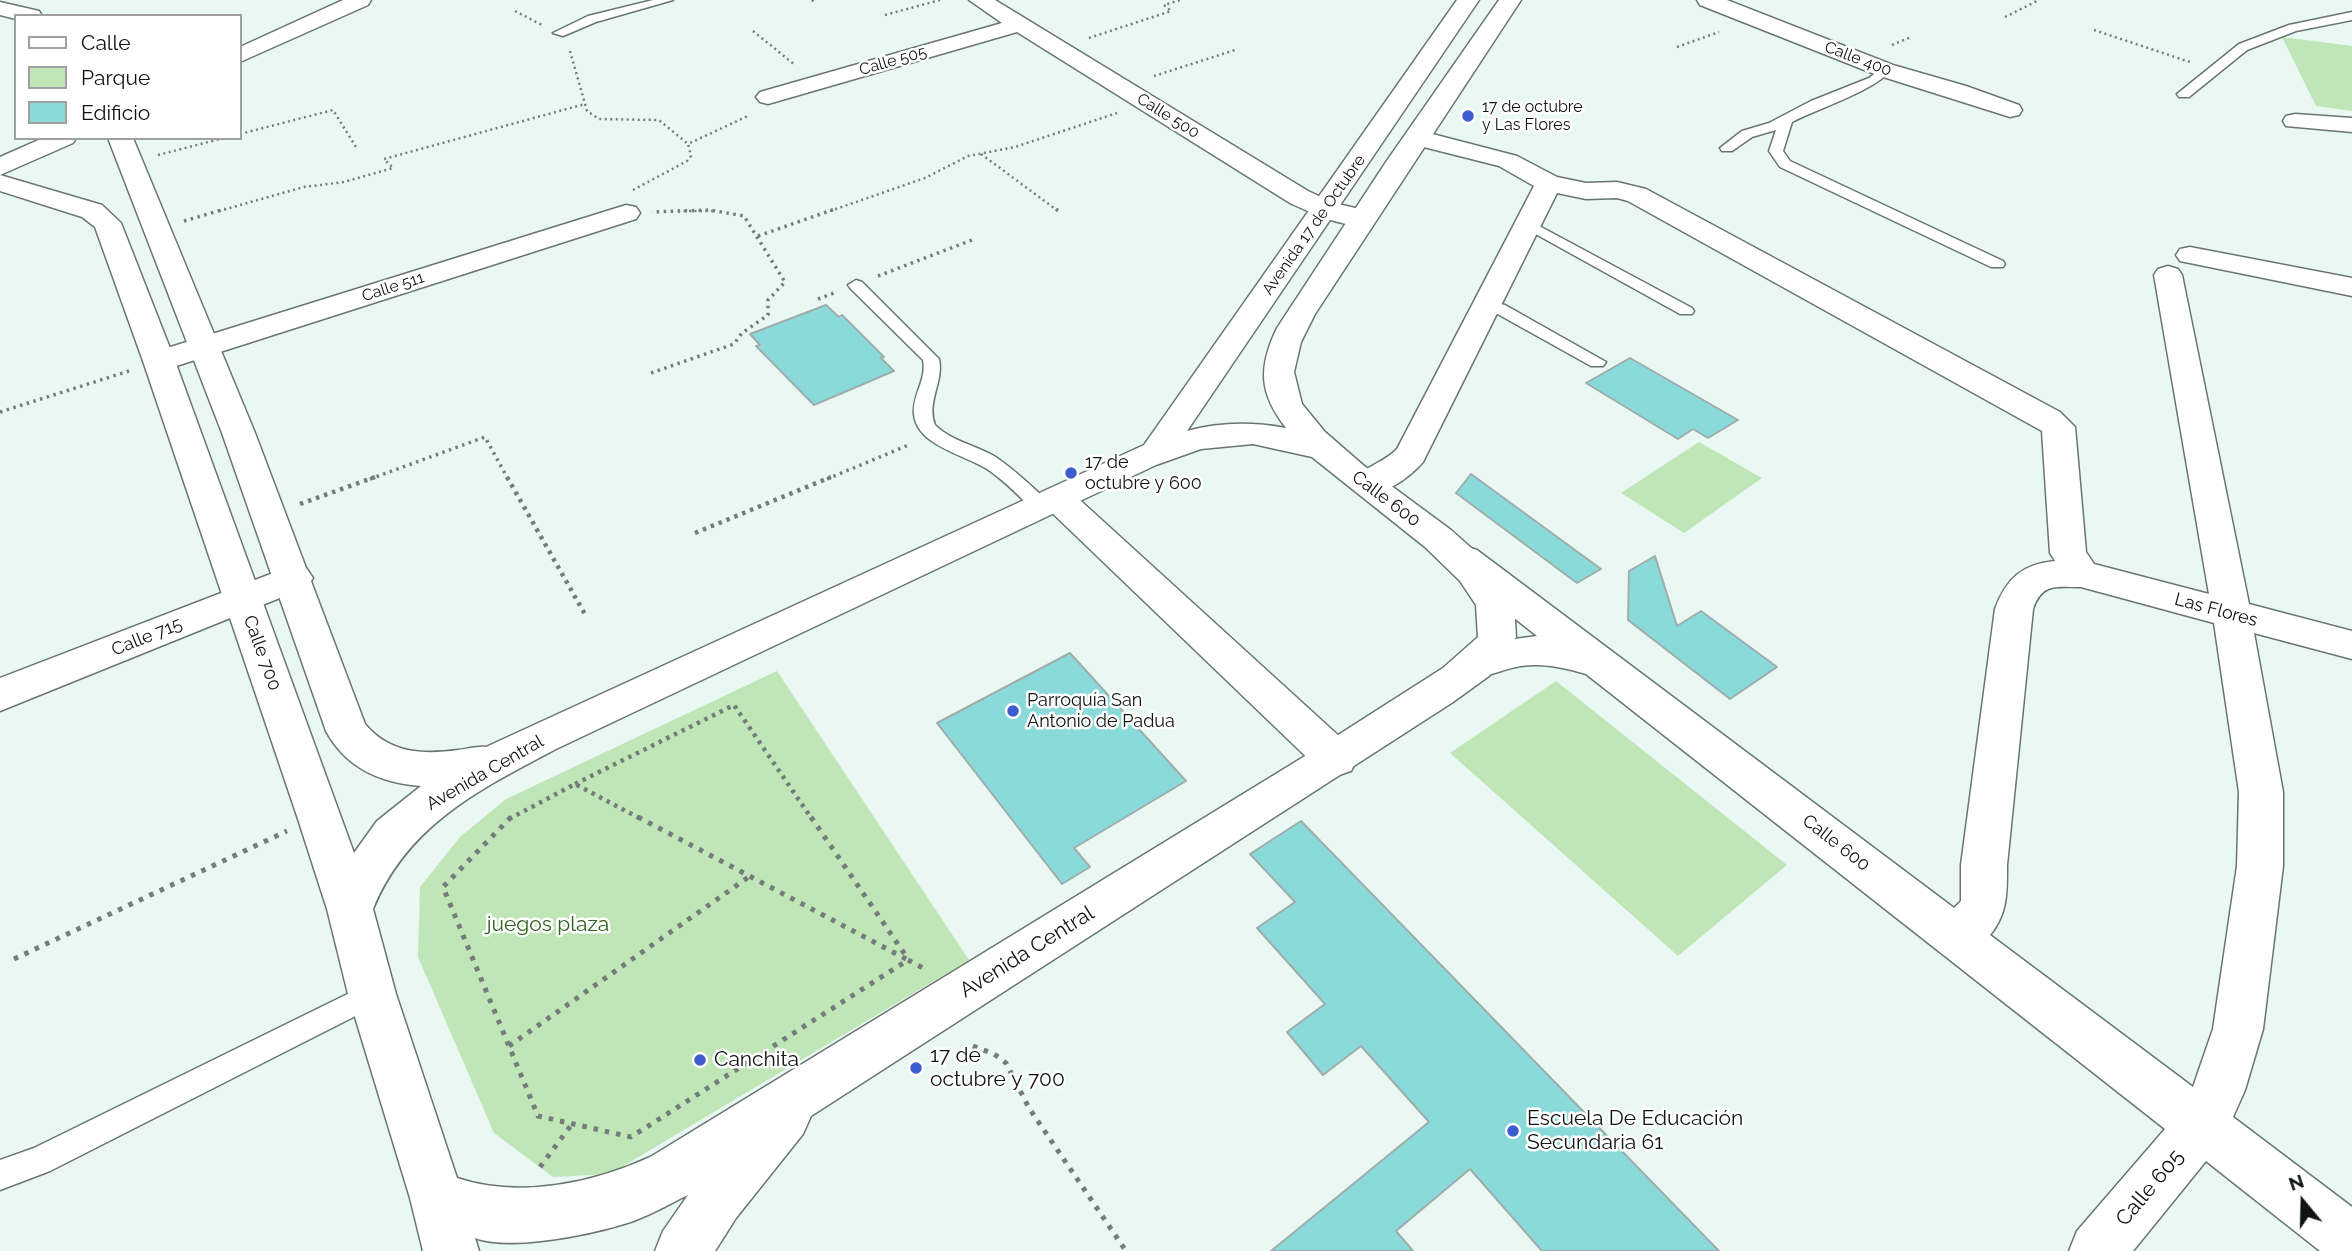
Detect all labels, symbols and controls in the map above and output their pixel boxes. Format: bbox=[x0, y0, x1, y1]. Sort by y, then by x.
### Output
legend bbox=[14, 14, 242, 140]
text: Calle bbox=[81, 30, 131, 55]
street label: Calle 400 bbox=[1822, 37, 1894, 81]
street label: Calle 505 bbox=[857, 42, 929, 80]
text: Parque bbox=[81, 65, 150, 90]
street label: Calle 500 bbox=[1133, 89, 1203, 143]
place label: 17 de octubre y Las Flores bbox=[1482, 97, 1583, 135]
text: Edificio bbox=[81, 100, 150, 125]
marker: 17 de octubre y Las Flores bbox=[1460, 108, 1476, 124]
street label: Avenida 17 de Octubre bbox=[1258, 151, 1370, 299]
street label: Calle 511 bbox=[359, 268, 427, 306]
place label: 17 de octubre y 600 bbox=[1085, 452, 1202, 494]
marker: 17 de octubre y 600 bbox=[1063, 465, 1079, 481]
street label: Calle 600 bbox=[1348, 466, 1424, 532]
street label: Las Flores bbox=[2172, 589, 2260, 631]
street label: Calle 700 bbox=[238, 612, 286, 694]
street label: Calle 715 bbox=[109, 613, 185, 661]
place label: Parroquía San Antonio de Padua bbox=[1027, 690, 1175, 732]
marker: Parroquía San Antonio de Padua bbox=[1005, 703, 1021, 719]
street label: Avenida Central bbox=[423, 731, 547, 815]
street label: Calle 600 bbox=[1798, 810, 1874, 876]
street label: Avenida Central bbox=[955, 901, 1099, 1003]
park label: juegos plaza bbox=[487, 912, 609, 938]
place label: 17 de octubre y 700 bbox=[930, 1043, 1065, 1093]
place label: Canchita bbox=[714, 1047, 799, 1073]
marker: Canchita bbox=[692, 1052, 708, 1068]
marker: 17 de octubre y 700 bbox=[908, 1060, 924, 1076]
place label: Escuela De Educación Secundaria 61 bbox=[1527, 1106, 1743, 1156]
marker: Escuela De Educación Secundaria 61 bbox=[1505, 1123, 1521, 1139]
street label: Calle 605 bbox=[2111, 1145, 2189, 1231]
north arrow bbox=[2268, 1167, 2338, 1237]
text: N bbox=[2286, 1169, 2307, 1195]

